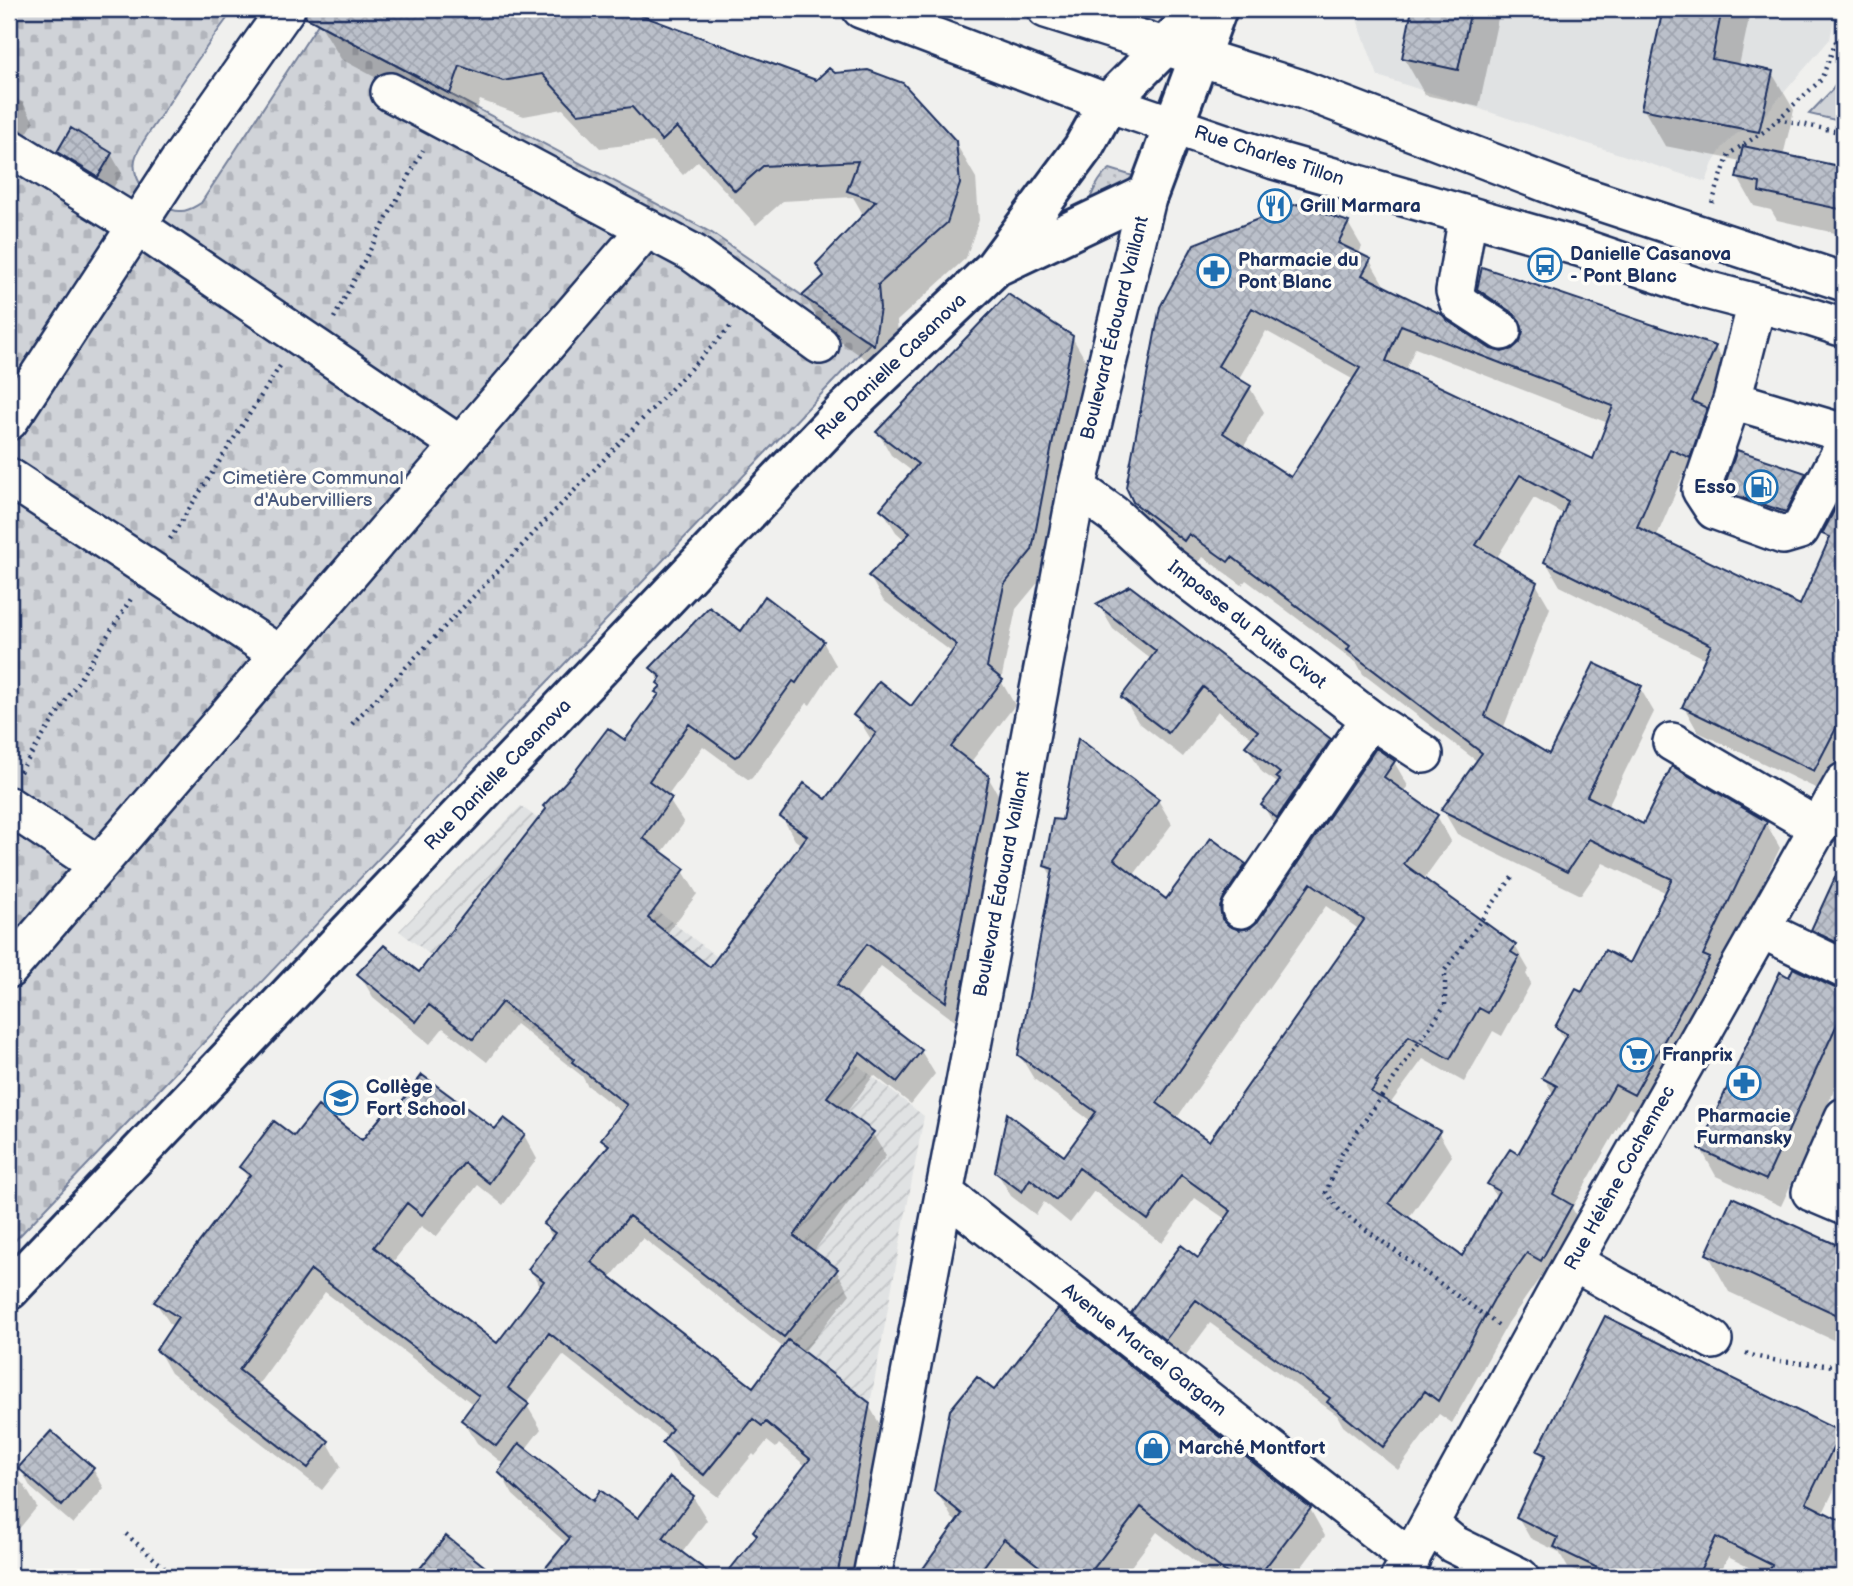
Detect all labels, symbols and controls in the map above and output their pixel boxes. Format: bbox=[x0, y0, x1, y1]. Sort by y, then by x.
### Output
street label: Rue Charles Tillon bbox=[1191, 121, 1347, 191]
restaurant icon: Grill Marmara bbox=[1256, 187, 1294, 225]
place label: Grill Marmara bbox=[1300, 195, 1421, 218]
street label: Boulevard Édouard Vaillant bbox=[1075, 213, 1154, 442]
place label: Danielle Casanova - Pont Blanc bbox=[1570, 243, 1731, 288]
bus stop icon: Danielle Casanova - Pont Blanc bbox=[1526, 246, 1564, 284]
place label: Pharmacie du Pont Blanc bbox=[1238, 249, 1359, 294]
pharmacy icon: Pharmacie du Pont Blanc bbox=[1195, 252, 1233, 290]
street label: Rue Danielle Casanova bbox=[811, 289, 971, 445]
park label: Cimetière Communal d'Aubervilliers bbox=[222, 467, 404, 512]
fuel station icon: Esso bbox=[1742, 468, 1780, 506]
place label: Esso bbox=[1694, 476, 1736, 499]
street label: Impasse du Puits Civot bbox=[1163, 556, 1331, 694]
street label: Rue Danielle Casanova bbox=[420, 695, 576, 855]
street label: Boulevard Édouard Vaillant bbox=[968, 769, 1035, 999]
supermarket icon: Franprix bbox=[1618, 1036, 1656, 1074]
place label: Franprix bbox=[1662, 1044, 1733, 1067]
pharmacy icon: Pharmacie Furmansky bbox=[1725, 1064, 1763, 1102]
place label: Collège Fort School bbox=[366, 1076, 466, 1121]
school or university icon: Collège Fort School bbox=[322, 1079, 360, 1117]
street label: Rue Hélène Cochennec bbox=[1560, 1082, 1680, 1274]
place label: Pharmacie Furmansky bbox=[1696, 1105, 1792, 1150]
street label: Avenue Marcel Gargam bbox=[1057, 1279, 1231, 1421]
shop icon: Marché Montfort bbox=[1134, 1429, 1172, 1467]
place label: Marché Montfort bbox=[1178, 1437, 1326, 1460]

